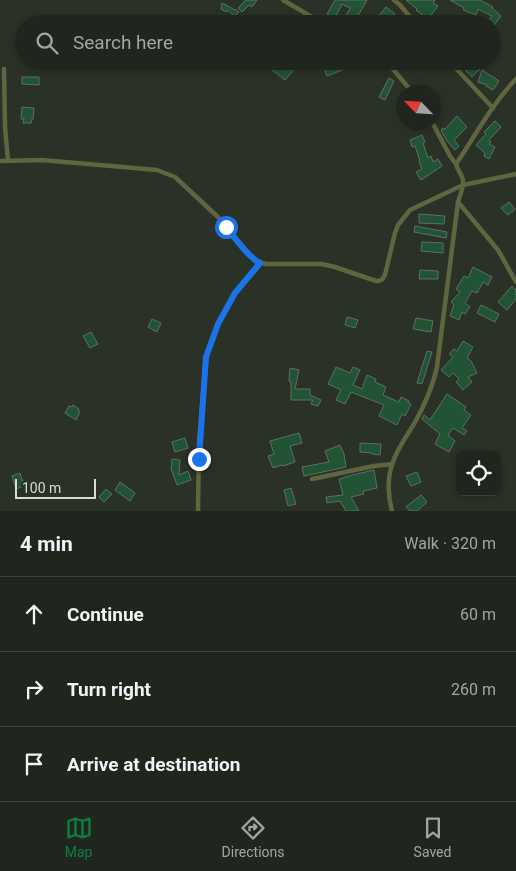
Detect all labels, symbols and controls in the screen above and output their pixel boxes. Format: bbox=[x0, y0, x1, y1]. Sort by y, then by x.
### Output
search box bbox=[15, 15, 501, 70]
icon: search bbox=[33, 29, 61, 57]
text: Search here bbox=[73, 31, 173, 54]
north arrow bbox=[396, 85, 441, 130]
route start bbox=[215, 216, 238, 239]
route end bbox=[188, 448, 211, 471]
map controls bbox=[456, 451, 501, 496]
button: locate bbox=[456, 451, 501, 496]
scale bar bbox=[15, 476, 96, 499]
text: 100 m bbox=[22, 480, 61, 496]
text: 4 min bbox=[20, 532, 73, 556]
text: Walk · 320 m bbox=[404, 534, 496, 553]
icon: ahead bbox=[20, 600, 48, 628]
text: Continue bbox=[67, 603, 144, 626]
text: 60 m bbox=[460, 605, 496, 624]
icon: right bbox=[20, 675, 48, 703]
text: Turn right bbox=[67, 678, 151, 701]
text: 260 m bbox=[451, 680, 496, 699]
icon: arrive bbox=[20, 750, 48, 778]
text: Arrive at destination bbox=[67, 753, 240, 776]
tab: Map bbox=[65, 814, 93, 860]
tab: Directions bbox=[222, 814, 285, 860]
tab: Saved bbox=[414, 814, 451, 860]

